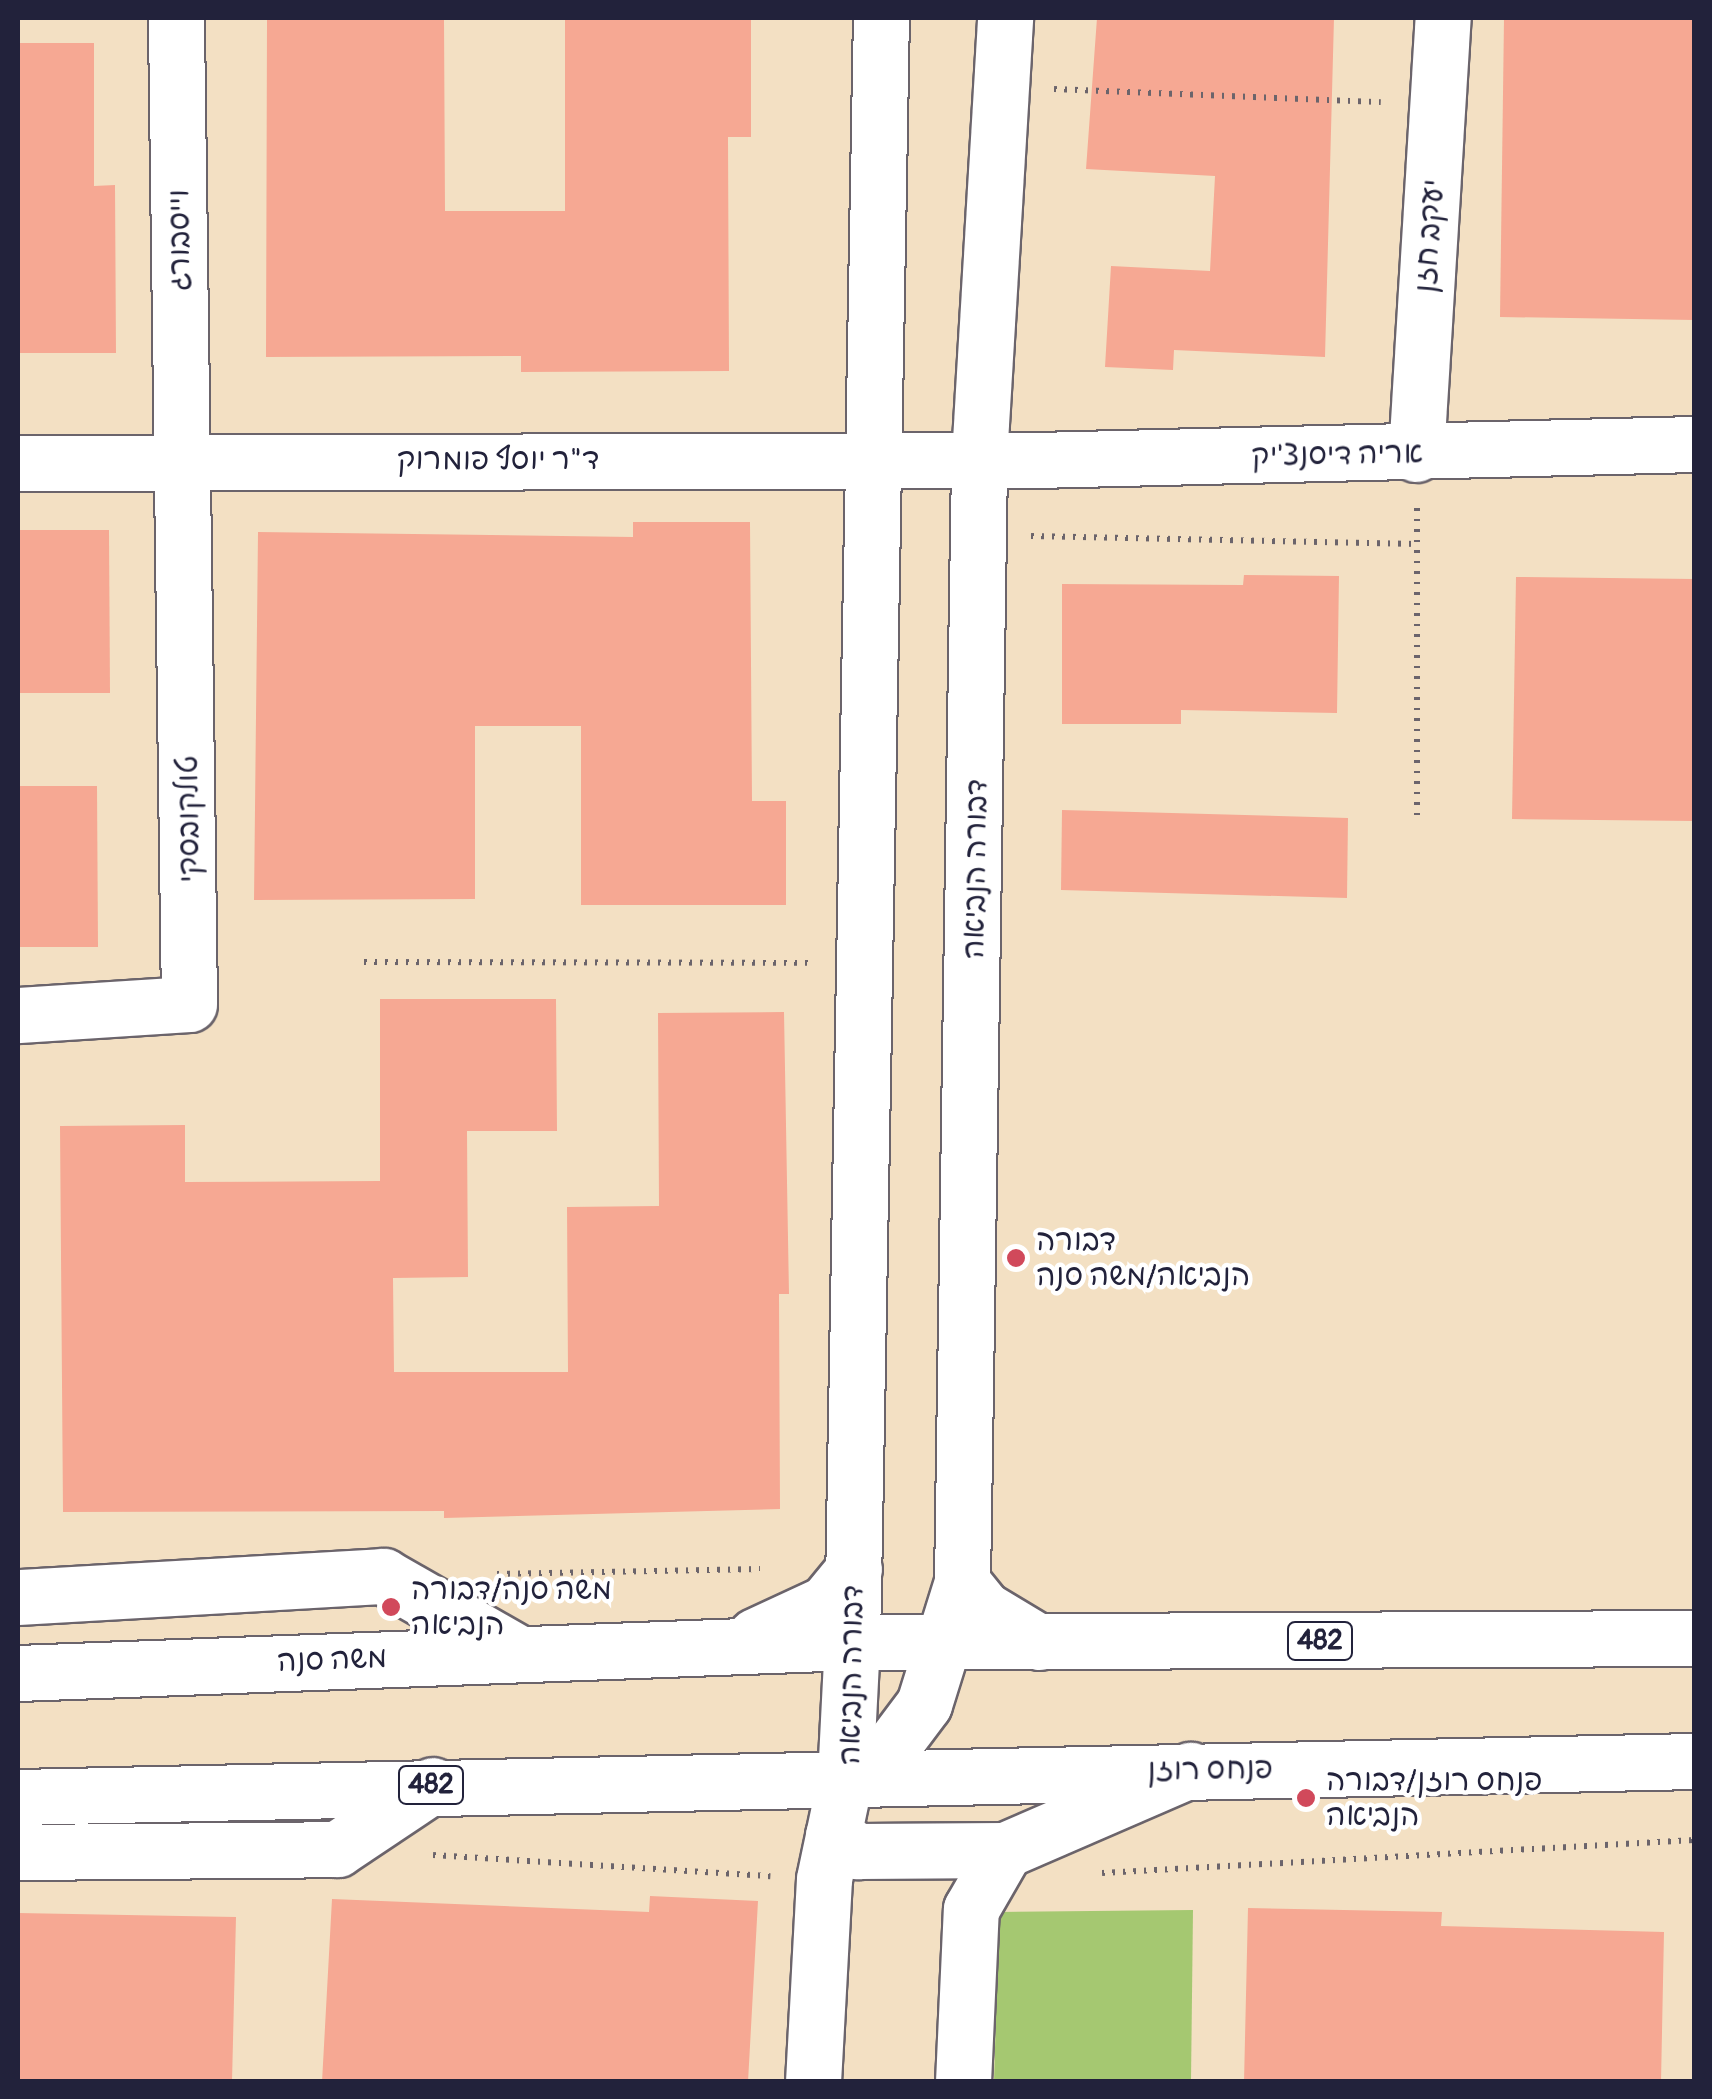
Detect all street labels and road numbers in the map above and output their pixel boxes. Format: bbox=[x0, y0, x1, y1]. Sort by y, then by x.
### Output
street label: יעקב חזן bbox=[1408, 178, 1452, 294]
street label: וייסבורג bbox=[161, 189, 199, 291]
street label: אריה דיסנצ'יק bbox=[1251, 436, 1423, 474]
street label: ד"ר יוסף פומרוק bbox=[397, 442, 599, 478]
street label: טולקובסקי bbox=[170, 755, 208, 883]
street label: דבורה הנביאה bbox=[956, 779, 996, 959]
street label: דבורה הנביאה bbox=[832, 1585, 872, 1765]
road number: 482 bbox=[1285, 1618, 1355, 1664]
street label: משה סנה bbox=[276, 1640, 388, 1680]
street label: פנחס רוזן bbox=[1147, 1751, 1273, 1789]
road number: 482 bbox=[396, 1762, 466, 1808]

